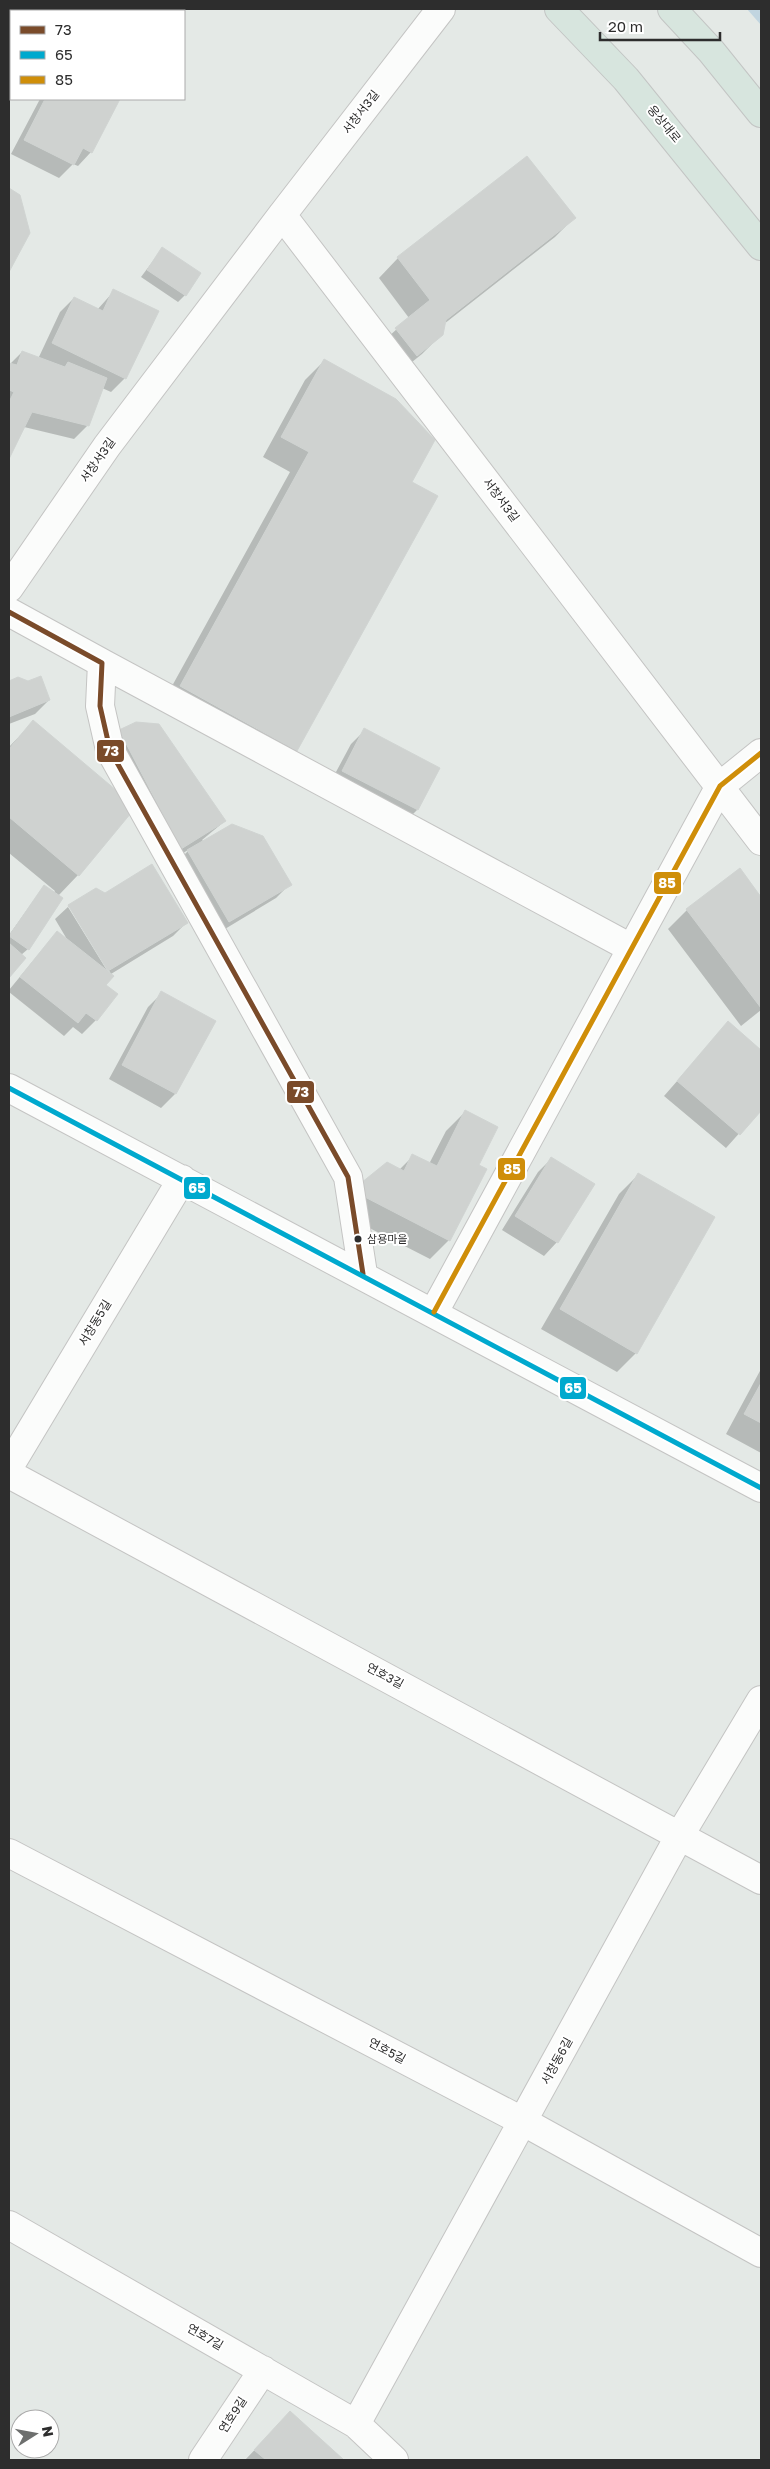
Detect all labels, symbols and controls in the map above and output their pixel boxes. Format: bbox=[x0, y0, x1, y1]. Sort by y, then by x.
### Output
legend bbox=[10, 10, 185, 100]
scale bar bbox=[600, 10, 720, 42]
text: 20 m bbox=[608, 17, 643, 35]
text: 73 bbox=[55, 20, 72, 38]
text: 65 bbox=[55, 45, 73, 63]
text: 85 bbox=[55, 70, 73, 88]
street label: 서창서3길 bbox=[339, 87, 382, 136]
street label: 웅상대로 bbox=[644, 102, 684, 145]
street label: 서창서3길 bbox=[77, 434, 118, 485]
street label: 서창서3길 bbox=[480, 475, 523, 525]
line badge: 73 bbox=[96, 739, 125, 763]
text: 73 bbox=[103, 742, 119, 759]
line badge: 85 bbox=[653, 871, 682, 895]
text: 85 bbox=[658, 874, 676, 891]
line badge: 73 bbox=[286, 1080, 315, 1104]
text: 73 bbox=[293, 1083, 309, 1100]
line badge: 85 bbox=[497, 1157, 526, 1181]
text: 85 bbox=[503, 1160, 521, 1177]
line badge: 65 bbox=[183, 1176, 211, 1200]
text: 65 bbox=[188, 1179, 206, 1196]
place label: 삼용마을 bbox=[367, 1232, 407, 1245]
marker: 삼용마을 bbox=[353, 1234, 363, 1244]
street label: 서창동5길 bbox=[75, 1297, 114, 1349]
line badge: 65 bbox=[559, 1376, 587, 1400]
text: 65 bbox=[564, 1379, 582, 1396]
street label: 연호3길 bbox=[364, 1660, 406, 1692]
street label: 연호5길 bbox=[366, 2035, 408, 2067]
street label: 서창동6길 bbox=[538, 2035, 576, 2087]
street label: 연호7길 bbox=[184, 2320, 226, 2353]
street label: 연호9길 bbox=[215, 2394, 250, 2436]
north arrow bbox=[10, 2409, 60, 2459]
text: N bbox=[39, 2425, 58, 2438]

